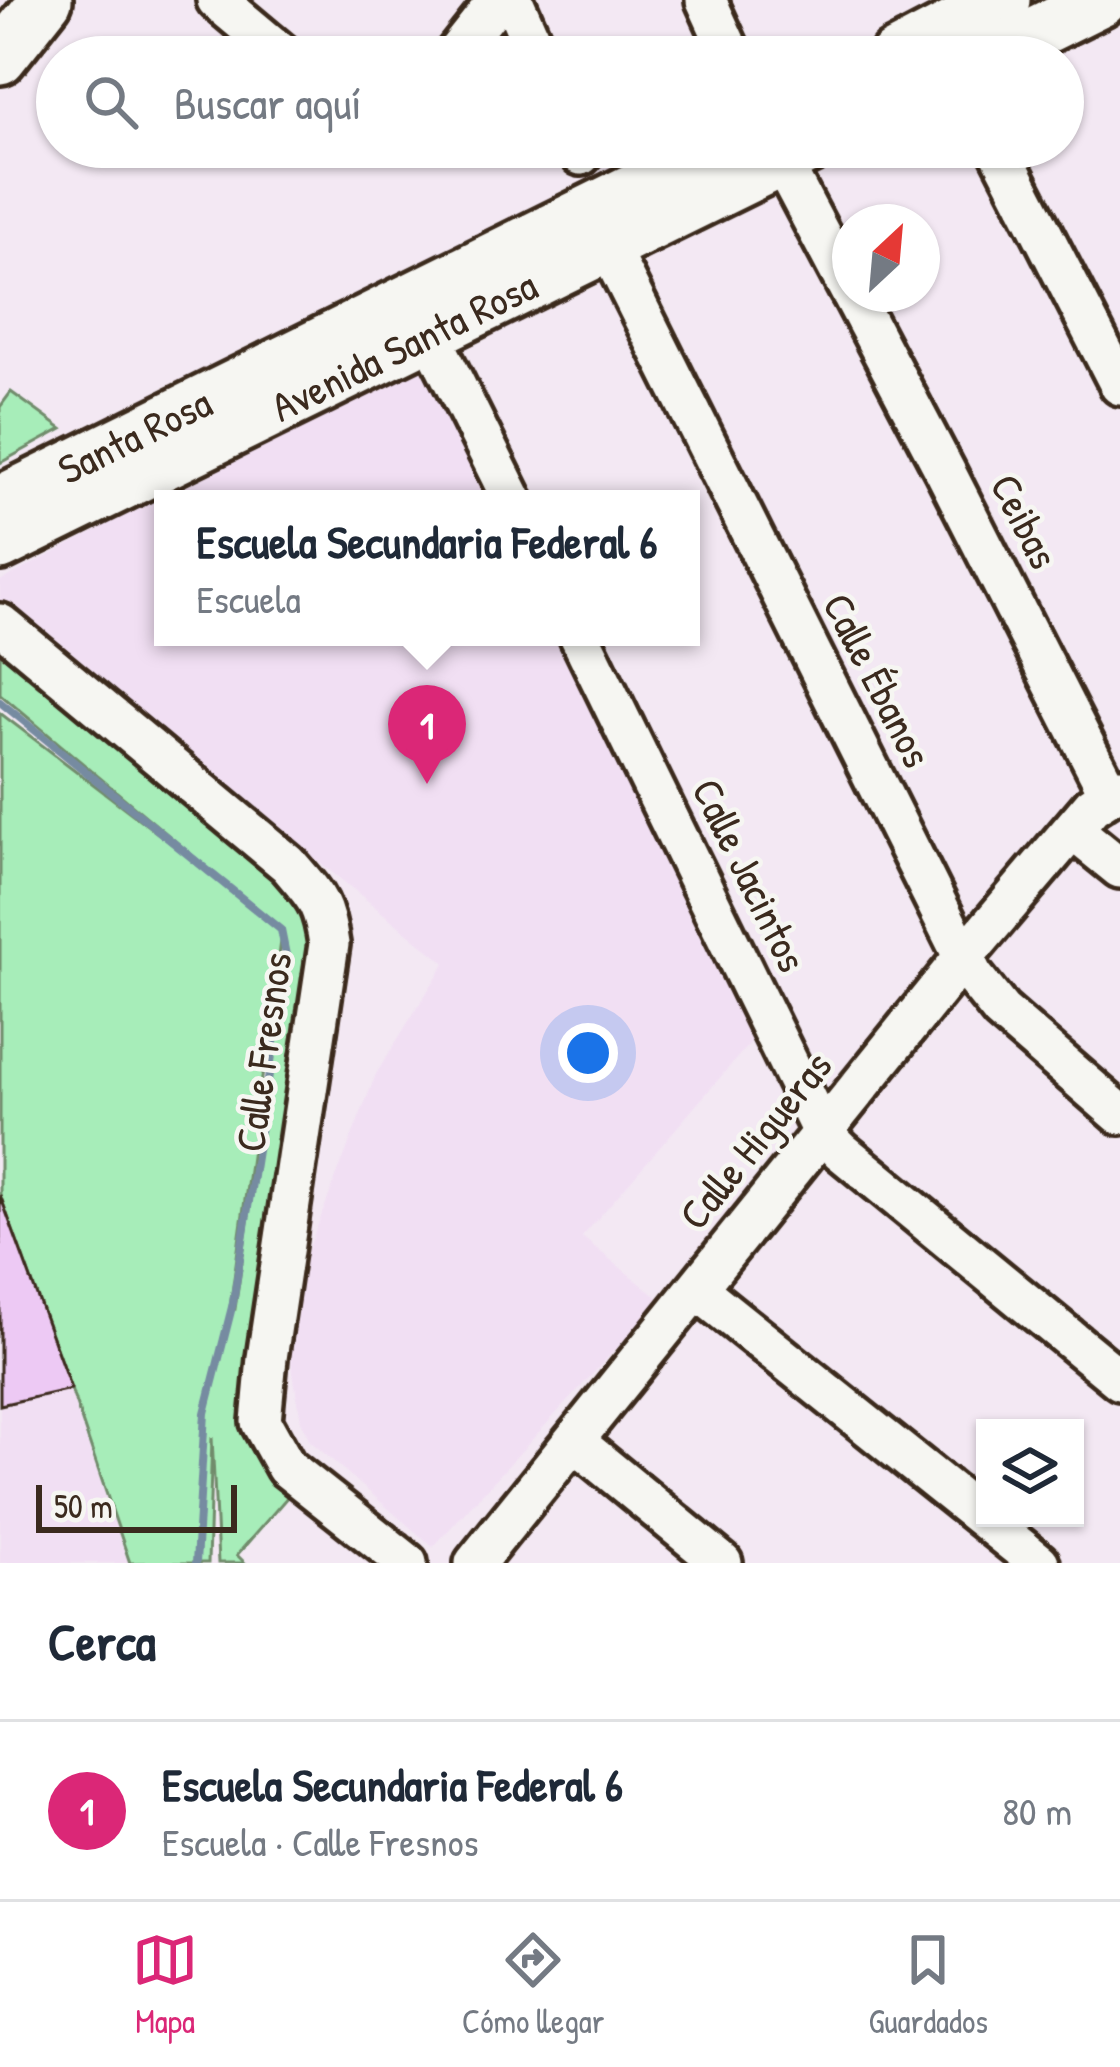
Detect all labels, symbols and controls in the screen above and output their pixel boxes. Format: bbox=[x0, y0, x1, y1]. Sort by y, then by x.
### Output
search box bbox=[36, 36, 1084, 168]
icon: search bbox=[78, 69, 144, 135]
text: Buscar aquí bbox=[174, 72, 361, 133]
north arrow bbox=[832, 204, 940, 312]
street label: Avenida Santa Rosa bbox=[262, 256, 546, 435]
street label: Santa Rosa bbox=[48, 373, 220, 497]
street label: Ceibas bbox=[978, 464, 1073, 578]
popup bbox=[154, 490, 700, 646]
text: Escuela Secundaria Federal 6 bbox=[197, 511, 657, 572]
text: Escuela bbox=[197, 572, 301, 625]
street label: Calle Ébanos bbox=[810, 583, 947, 777]
pin: 1 bbox=[388, 685, 466, 784]
street label: Calle Jacintos bbox=[679, 769, 822, 981]
street label: Calle Fresnos bbox=[220, 949, 305, 1155]
your location bbox=[558, 1023, 618, 1083]
street label: Calle Higueras bbox=[665, 1039, 844, 1241]
map controls bbox=[976, 1419, 1084, 1527]
button: layers bbox=[976, 1419, 1084, 1527]
scale bar bbox=[36, 1479, 237, 1532]
text: 50 m bbox=[54, 1484, 113, 1528]
text: Cerca bbox=[48, 1607, 156, 1676]
text: Escuela Secundaria Federal 6 bbox=[162, 1754, 623, 1815]
text: 1 bbox=[80, 1784, 94, 1837]
text: 80 m bbox=[1002, 1784, 1072, 1837]
text: Escuela · Calle Fresnos bbox=[162, 1815, 478, 1868]
tab: Mapa bbox=[132, 1927, 198, 2043]
tab: Cómo llegar bbox=[462, 1927, 605, 2043]
tab: Guardados bbox=[869, 1927, 988, 2043]

